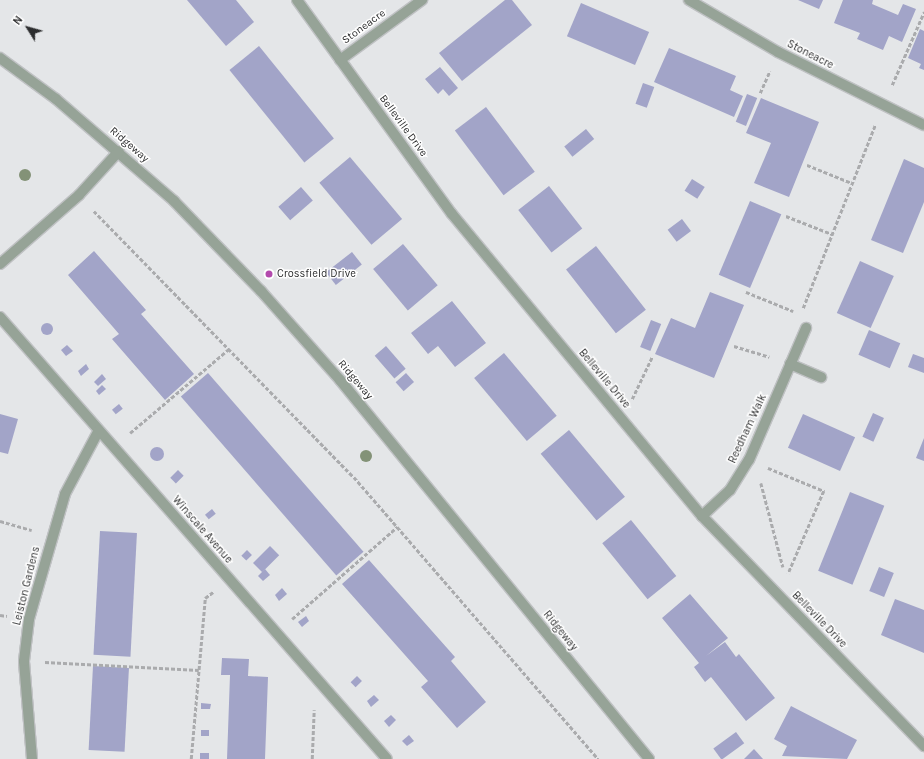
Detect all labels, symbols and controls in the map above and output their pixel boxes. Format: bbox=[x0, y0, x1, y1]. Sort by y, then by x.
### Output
street label: Stoneacre bbox=[340, 7, 388, 47]
north arrow bbox=[8, 8, 48, 48]
text: N bbox=[10, 13, 26, 28]
street label: Stoneacre bbox=[785, 38, 835, 72]
street label: Belleville Drive bbox=[376, 93, 430, 159]
street label: Ridgeway bbox=[107, 124, 151, 166]
place label: Crossfield Drive bbox=[277, 267, 356, 281]
marker: Crossfield Drive bbox=[264, 269, 274, 279]
street label: Belleville Drive bbox=[575, 347, 633, 411]
street label: Ridgeway bbox=[335, 358, 375, 402]
street label: Reedham Walk bbox=[726, 392, 770, 466]
street label: Winscale Avenue bbox=[169, 494, 235, 566]
street label: Leiston Gardens bbox=[11, 545, 43, 627]
street label: Belleville Drive bbox=[789, 589, 849, 651]
street label: Ridgeway bbox=[540, 608, 580, 654]

